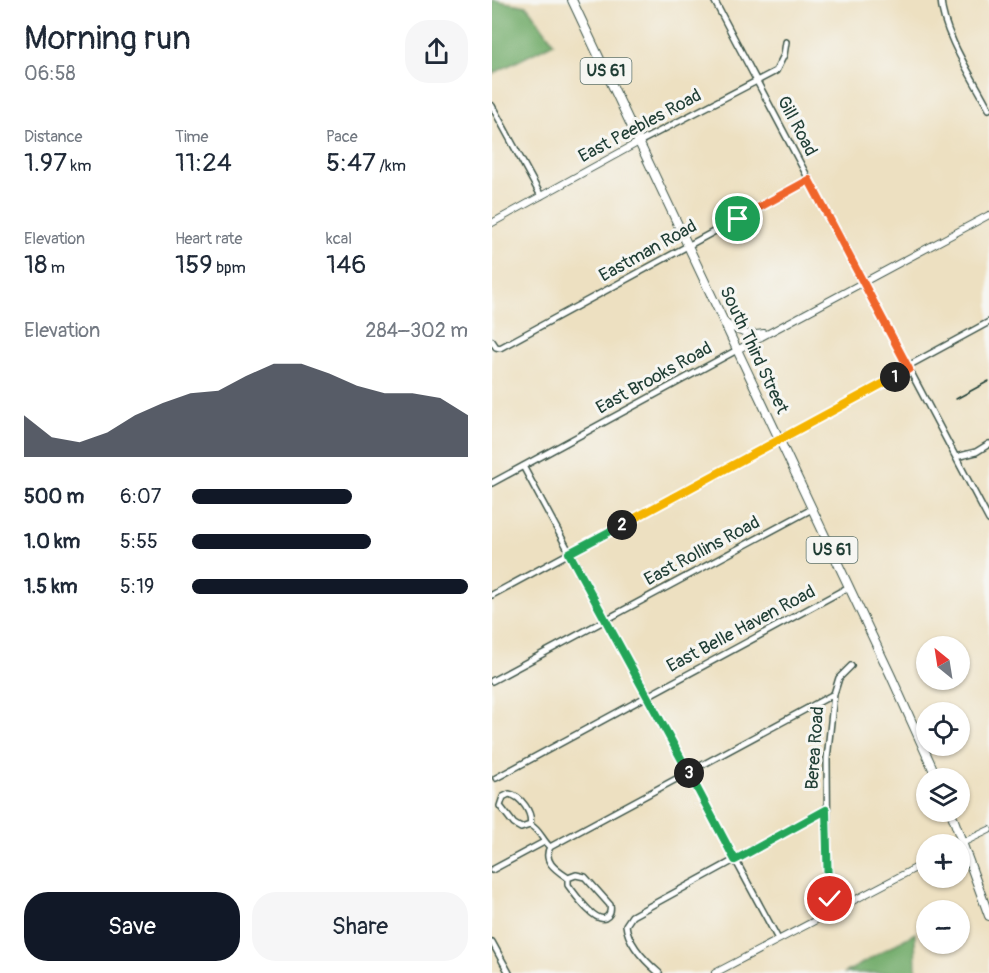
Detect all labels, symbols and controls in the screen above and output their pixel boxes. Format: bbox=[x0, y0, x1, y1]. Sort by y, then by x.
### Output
text: Morning run bbox=[24, 18, 191, 59]
button: share bbox=[405, 20, 468, 83]
road number: US 61 bbox=[580, 58, 632, 84]
text: 06:58 bbox=[24, 61, 76, 86]
street label: East Peebles Road bbox=[575, 84, 705, 168]
street label: Gill Road bbox=[772, 92, 822, 160]
text: Distance bbox=[24, 127, 83, 147]
text: Time bbox=[175, 127, 208, 147]
text: Pace bbox=[326, 127, 358, 147]
text: 1.97 bbox=[24, 147, 67, 179]
text: 11:24 bbox=[175, 147, 232, 179]
text: 5:47 bbox=[326, 147, 376, 179]
text: km bbox=[67, 156, 91, 176]
text: /km bbox=[376, 156, 406, 176]
pin bbox=[712, 193, 763, 244]
icon: arrive bbox=[721, 202, 754, 235]
street label: Eastman Road bbox=[595, 215, 701, 287]
text: Elevation bbox=[24, 229, 85, 249]
text: Heart rate bbox=[175, 229, 242, 249]
text: kcal bbox=[326, 229, 352, 249]
text: 18 bbox=[24, 249, 47, 281]
text: 159 bbox=[175, 249, 213, 281]
text: 146 bbox=[326, 249, 366, 281]
text: m bbox=[47, 258, 65, 278]
text: bpm bbox=[213, 258, 246, 278]
street label: South Third Street bbox=[714, 282, 794, 418]
text: Elevation bbox=[24, 318, 100, 343]
text: 284–302 m bbox=[365, 318, 468, 343]
street label: East Brooks Road bbox=[592, 337, 716, 419]
pin: 1 bbox=[880, 362, 910, 392]
text: 1 bbox=[892, 367, 898, 387]
text: 500 m bbox=[24, 484, 84, 509]
text: 6:07 bbox=[120, 484, 161, 509]
pin: 2 bbox=[607, 510, 637, 540]
street label: East Rollins Road bbox=[640, 511, 764, 591]
text: 2 bbox=[618, 515, 626, 535]
text: 1.0 km bbox=[24, 529, 80, 554]
text: 5:55 bbox=[120, 529, 158, 554]
road number: US 61 bbox=[806, 537, 858, 563]
text: 1.5 km bbox=[24, 574, 77, 599]
text: 5:19 bbox=[120, 574, 154, 599]
street label: East Belle Haven Road bbox=[663, 580, 819, 678]
north arrow bbox=[916, 636, 970, 690]
map controls bbox=[916, 636, 970, 954]
button: locate bbox=[916, 702, 970, 756]
street label: Berea Road bbox=[801, 706, 829, 790]
pin: 3 bbox=[674, 758, 704, 788]
text: 3 bbox=[685, 763, 693, 783]
button: layers bbox=[916, 768, 970, 822]
button: + bbox=[916, 834, 970, 888]
pin bbox=[804, 873, 855, 924]
icon: check bbox=[813, 882, 846, 915]
button: Save bbox=[24, 892, 240, 961]
button: Share bbox=[252, 892, 468, 961]
button: − bbox=[916, 900, 970, 954]

